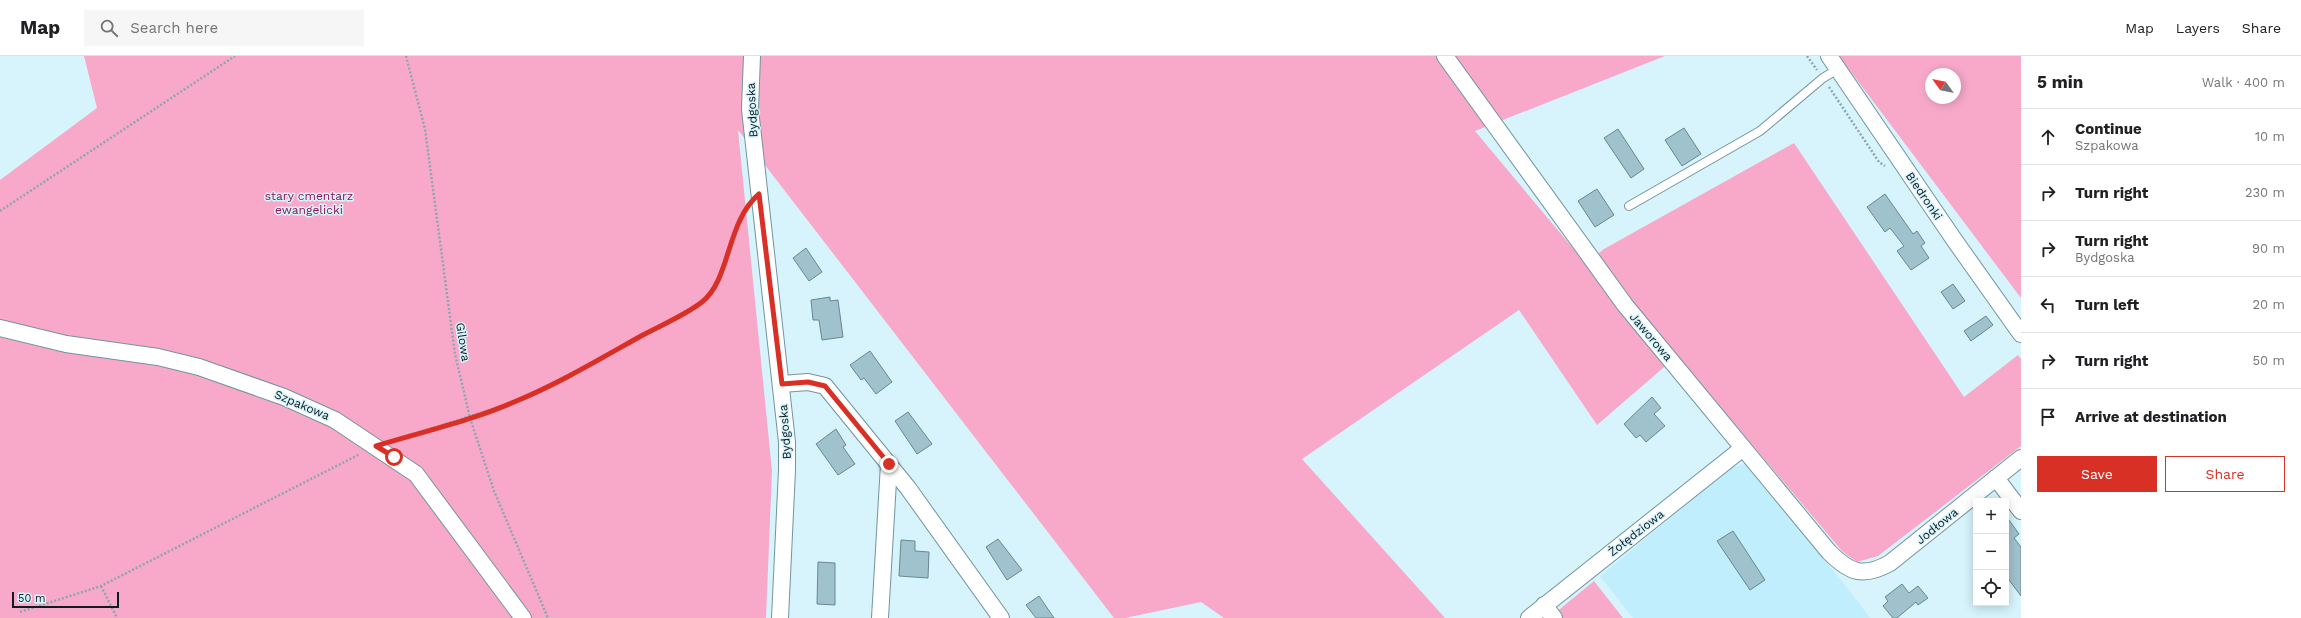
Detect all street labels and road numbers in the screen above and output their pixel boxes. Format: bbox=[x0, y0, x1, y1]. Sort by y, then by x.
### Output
street label: Bydgoska bbox=[744, 82, 760, 138]
street label: Biedronki bbox=[1903, 169, 1945, 223]
street label: Jaworowa bbox=[1627, 310, 1675, 364]
street label: Gilowa bbox=[453, 322, 473, 363]
street label: Szpakowa bbox=[272, 387, 332, 423]
street label: Bydgoska bbox=[776, 404, 794, 460]
street label: Jodłowa bbox=[1913, 505, 1961, 547]
street label: Żołędziowa bbox=[1605, 507, 1667, 559]

